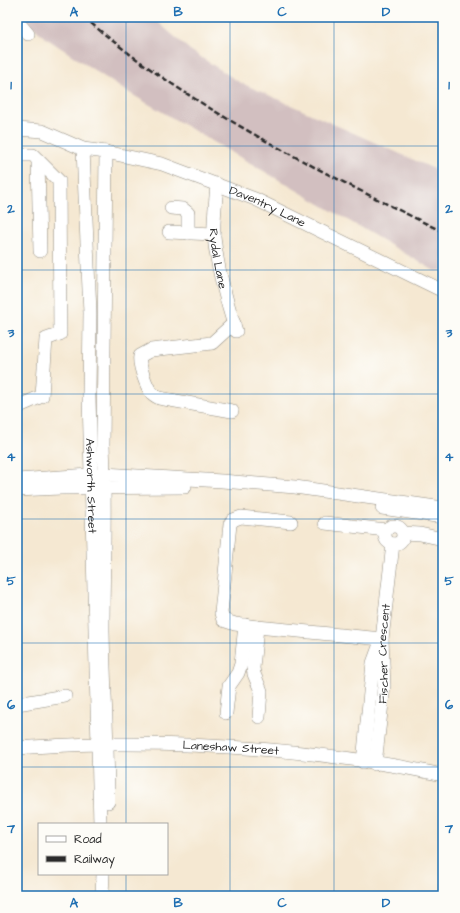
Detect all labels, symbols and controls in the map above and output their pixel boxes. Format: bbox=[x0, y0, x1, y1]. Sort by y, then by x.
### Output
text: A bbox=[70, 3, 79, 21]
text: B bbox=[173, 3, 183, 21]
text: C bbox=[277, 3, 287, 21]
text: D bbox=[382, 3, 391, 21]
text: 1 bbox=[10, 76, 12, 94]
text: 1 bbox=[448, 76, 450, 94]
street label: Daventry Lane bbox=[227, 182, 309, 232]
text: 2 bbox=[6, 200, 15, 218]
text: 2 bbox=[444, 200, 453, 218]
street label: Rydal Lane bbox=[204, 228, 231, 291]
text: 3 bbox=[7, 324, 15, 342]
text: 3 bbox=[445, 324, 453, 342]
street label: Ashworth Street bbox=[81, 438, 101, 534]
text: 4 bbox=[7, 448, 16, 466]
text: 4 bbox=[445, 448, 454, 466]
text: 5 bbox=[6, 572, 16, 590]
text: 5 bbox=[444, 572, 454, 590]
street label: Fischer Crescent bbox=[374, 603, 395, 705]
text: 6 bbox=[7, 696, 16, 714]
text: 6 bbox=[445, 696, 454, 714]
street label: Laneshaw Street bbox=[182, 737, 280, 760]
text: 7 bbox=[6, 820, 16, 838]
text: 7 bbox=[444, 820, 454, 838]
legend bbox=[38, 823, 168, 875]
text: Road bbox=[74, 831, 102, 848]
text: Railway bbox=[74, 851, 115, 869]
text: A bbox=[70, 894, 79, 912]
text: B bbox=[173, 894, 183, 912]
text: C bbox=[277, 894, 287, 912]
text: D bbox=[382, 894, 391, 912]

